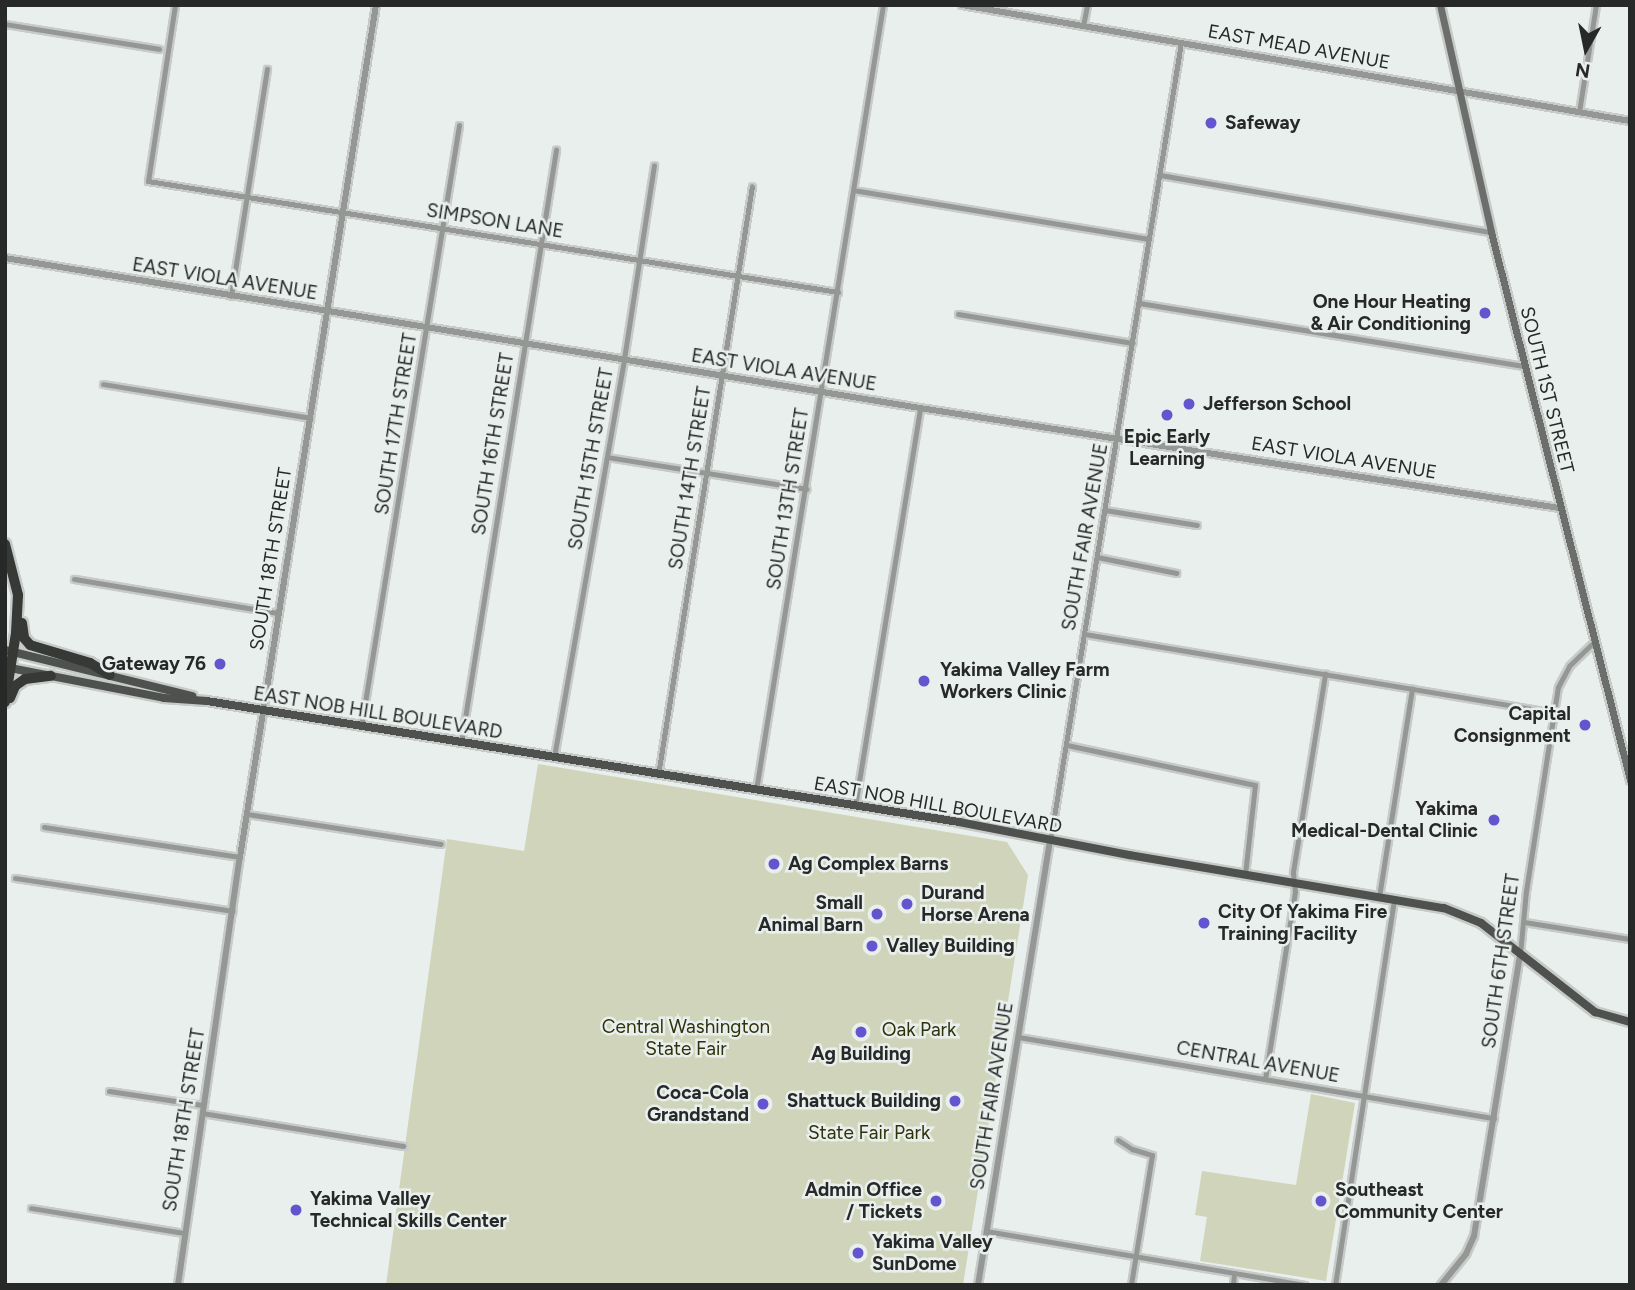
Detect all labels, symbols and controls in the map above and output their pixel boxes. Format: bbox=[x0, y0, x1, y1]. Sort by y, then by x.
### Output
north arrow bbox=[1551, 14, 1621, 84]
street label: EAST MEAD AVENUE bbox=[1206, 20, 1392, 74]
text: N bbox=[1574, 58, 1592, 83]
place label: Safeway bbox=[1225, 112, 1300, 134]
marker: Safeway bbox=[1203, 115, 1219, 131]
street label: SIMPSON LANE bbox=[425, 199, 565, 243]
street label: EAST VIOLA AVENUE bbox=[131, 253, 319, 305]
place label: One Hour Heating & Air Conditioning bbox=[1310, 291, 1471, 335]
street label: SOUTH 1ST STREET bbox=[1515, 304, 1579, 476]
marker: One Hour Heating & Air Conditioning bbox=[1477, 305, 1493, 321]
street label: SOUTH 17TH STREET bbox=[370, 332, 422, 516]
street label: EAST VIOLA AVENUE bbox=[690, 344, 878, 396]
street label: SOUTH 16TH STREET bbox=[467, 351, 519, 537]
street label: SOUTH 15TH STREET bbox=[564, 366, 618, 552]
street label: SOUTH 14TH STREET bbox=[664, 385, 716, 571]
place label: Jefferson School bbox=[1203, 393, 1351, 415]
marker: Jefferson School bbox=[1181, 396, 1197, 412]
street label: SOUTH 13TH STREET bbox=[762, 406, 814, 592]
marker: Epic Early Learning bbox=[1159, 407, 1175, 423]
place label: Epic Early Learning bbox=[1124, 426, 1210, 470]
street label: EAST VIOLA AVENUE bbox=[1250, 432, 1438, 484]
street label: SOUTH FAIR AVENUE bbox=[1057, 442, 1113, 632]
street label: SOUTH 18TH STREET bbox=[245, 466, 297, 652]
place label: Gateway 76 bbox=[102, 653, 206, 675]
marker: Gateway 76 bbox=[212, 656, 228, 672]
place label: Yakima Valley Farm Workers Clinic bbox=[940, 659, 1109, 703]
marker: Yakima Valley Farm Workers Clinic bbox=[914, 671, 934, 691]
street label: EAST NOB HILL BOULEVARD bbox=[252, 682, 504, 744]
place label: Capital Consignment bbox=[1454, 703, 1571, 747]
marker: Capital Consignment bbox=[1577, 717, 1593, 733]
street label: EAST NOB HILL BOULEVARD bbox=[812, 772, 1064, 838]
place label: Yakima Medical-Dental Clinic bbox=[1291, 798, 1478, 842]
marker: Yakima Medical-Dental Clinic bbox=[1484, 810, 1504, 830]
place label: Ag Complex Barns bbox=[788, 853, 948, 875]
marker: Ag Complex Barns bbox=[766, 856, 782, 872]
street label: SOUTH 6TH STREET bbox=[1477, 872, 1525, 1050]
place label: Durand Horse Arena bbox=[921, 882, 1030, 926]
place label: Small Animal Barn bbox=[758, 892, 863, 936]
marker: Durand Horse Arena bbox=[899, 896, 915, 912]
place label: City Of Yakima Fire Training Facility bbox=[1218, 901, 1387, 945]
marker: Small Animal Barn bbox=[869, 906, 885, 922]
marker: City Of Yakima Fire Training Facility bbox=[1196, 915, 1212, 931]
place label: Valley Building bbox=[886, 935, 1015, 957]
marker: Valley Building bbox=[864, 938, 880, 954]
street label: SOUTH FAIR AVENUE bbox=[966, 1000, 1018, 1192]
park label: Central Washington State Fair bbox=[602, 1016, 770, 1060]
park label: Oak Park bbox=[882, 1019, 956, 1041]
marker: Ag Building bbox=[853, 1024, 869, 1040]
street label: SOUTH 18TH STREET bbox=[158, 1027, 210, 1213]
street label: CENTRAL AVENUE bbox=[1175, 1036, 1341, 1088]
place label: Ag Building bbox=[811, 1043, 911, 1065]
place label: Coca-Cola Grandstand bbox=[647, 1082, 749, 1126]
place label: Shattuck Building bbox=[787, 1090, 941, 1112]
marker: Shattuck Building bbox=[947, 1093, 963, 1109]
marker: Coca-Cola Grandstand bbox=[755, 1096, 771, 1112]
park label: State Fair Park bbox=[808, 1122, 930, 1144]
place label: Admin Office / Tickets bbox=[805, 1179, 922, 1223]
place label: Southeast Community Center bbox=[1335, 1179, 1503, 1223]
place label: Yakima Valley Technical Skills Center bbox=[310, 1188, 507, 1232]
marker: Admin Office / Tickets bbox=[928, 1193, 944, 1209]
marker: Southeast Community Center bbox=[1313, 1193, 1329, 1209]
marker: Yakima Valley Technical Skills Center bbox=[288, 1202, 304, 1218]
place label: Yakima Valley SunDome bbox=[872, 1231, 993, 1275]
marker: Yakima Valley SunDome bbox=[850, 1245, 866, 1261]

